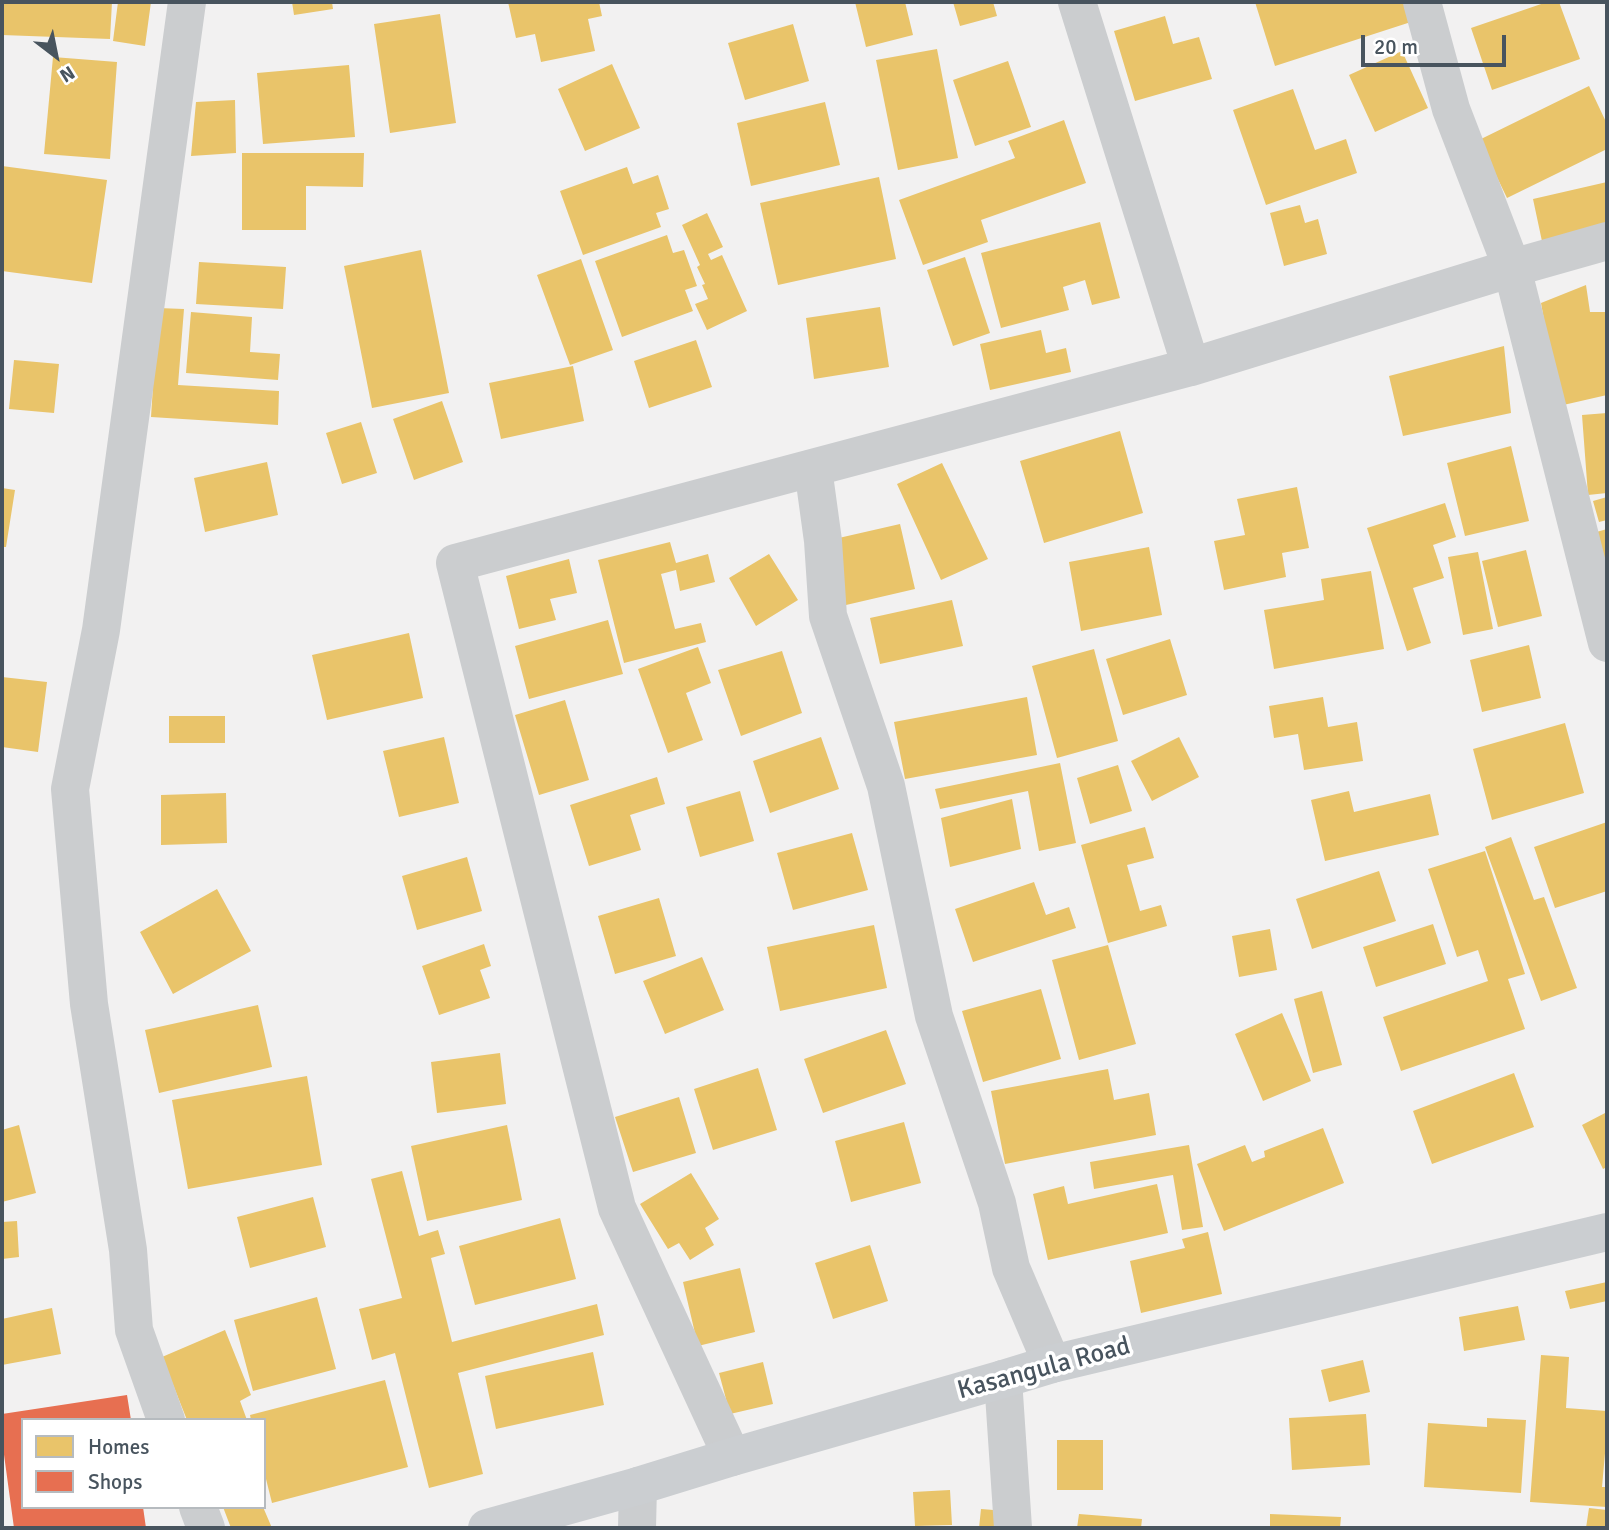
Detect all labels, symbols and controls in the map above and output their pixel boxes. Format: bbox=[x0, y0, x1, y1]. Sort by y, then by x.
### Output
north arrow bbox=[21, 21, 91, 91]
scale bar bbox=[1364, 21, 1509, 65]
text: 20 m bbox=[1374, 34, 1418, 60]
text: N bbox=[55, 60, 79, 87]
street label: Kasangula Road bbox=[954, 1331, 1134, 1407]
legend bbox=[21, 1418, 266, 1509]
text: Homes bbox=[88, 1434, 150, 1460]
text: Shops bbox=[88, 1469, 142, 1495]

